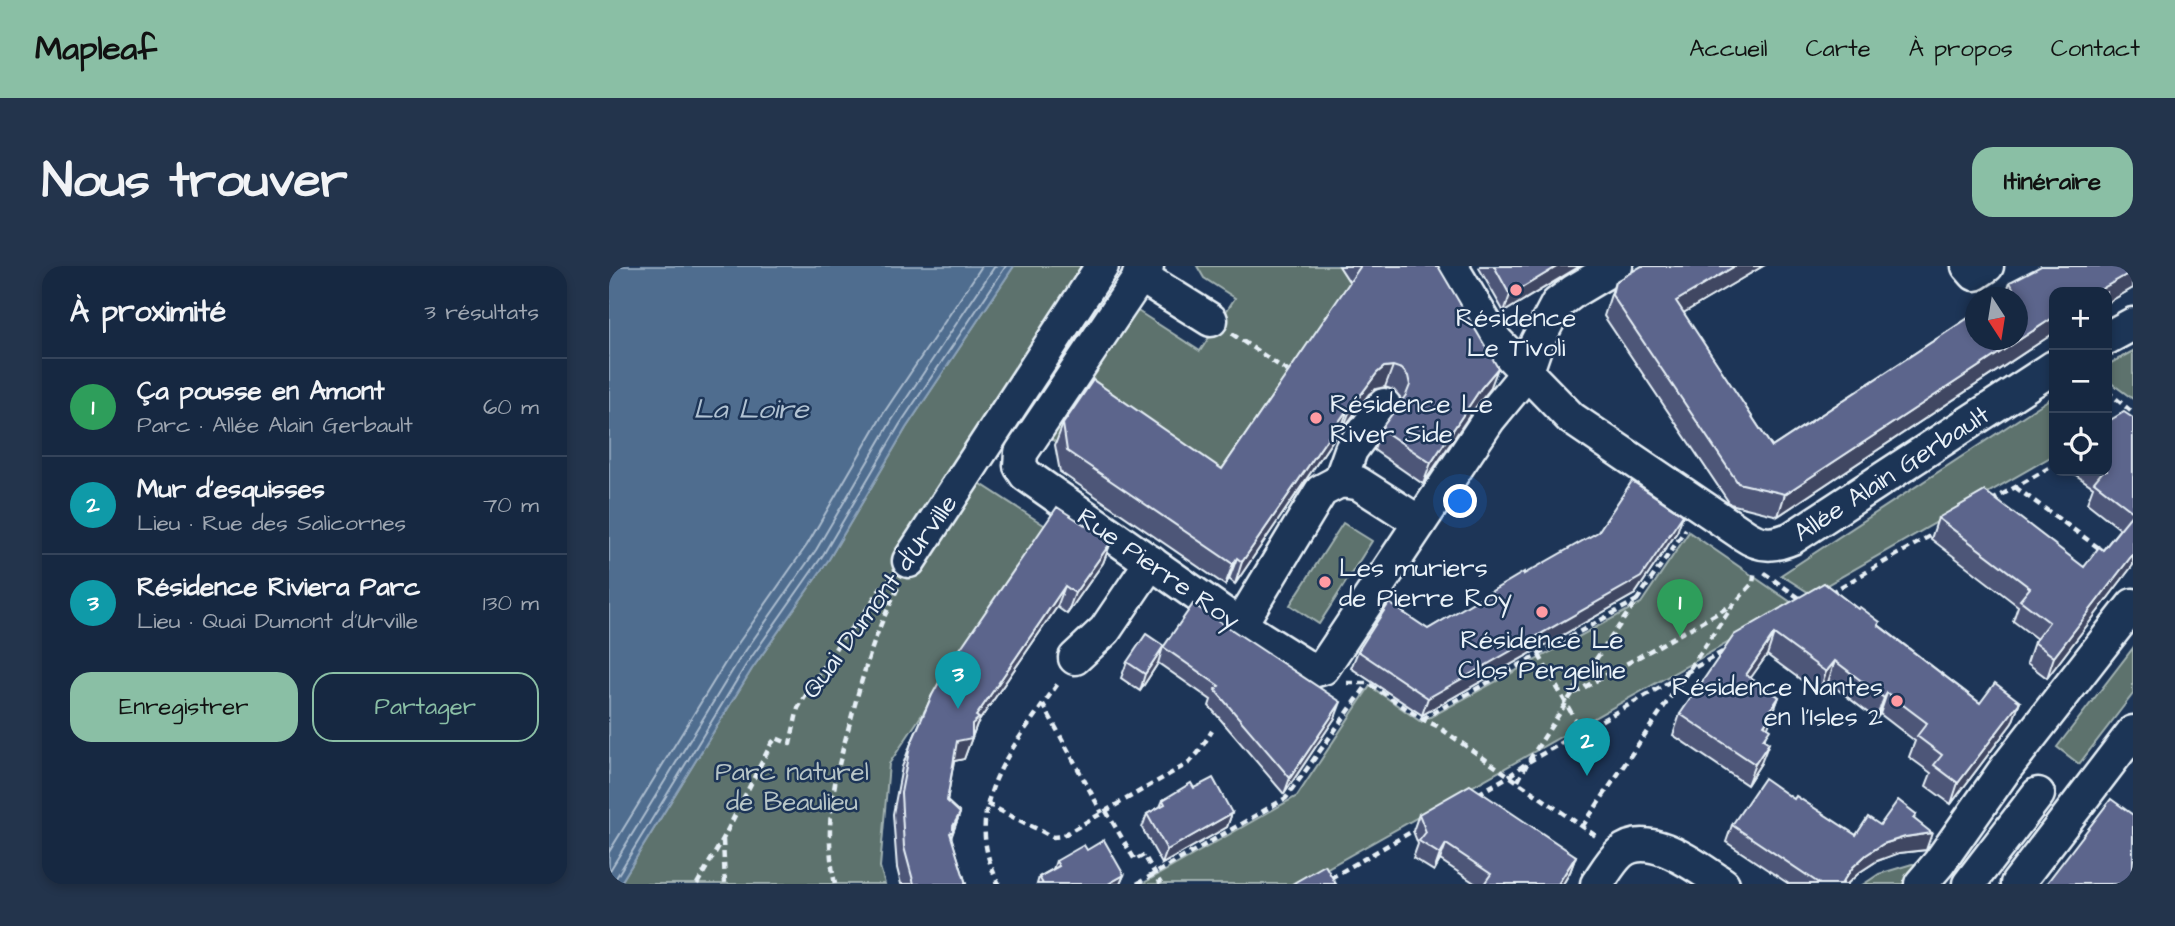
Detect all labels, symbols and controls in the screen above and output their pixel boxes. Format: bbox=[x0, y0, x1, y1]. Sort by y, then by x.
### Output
text: Mapleaf bbox=[35, 26, 157, 72]
text: Accueil bbox=[1689, 32, 1768, 66]
text: Carte bbox=[1806, 32, 1871, 66]
text: À propos bbox=[1909, 32, 2013, 66]
text: Contact bbox=[2051, 32, 2140, 66]
button: Itinéraire bbox=[1972, 147, 2133, 217]
text: Nous trouver bbox=[42, 148, 348, 216]
marker: Résidence Le Tivoli bbox=[1508, 282, 1524, 298]
north arrow bbox=[1965, 287, 2028, 350]
map controls bbox=[2049, 287, 2112, 476]
button: + bbox=[2049, 287, 2112, 350]
text: À proximité bbox=[70, 291, 226, 333]
text: 3 résultats bbox=[424, 296, 539, 328]
place label: Résidence Le Tivoli bbox=[1456, 300, 1576, 366]
button: − bbox=[2049, 350, 2112, 413]
text: Ça pousse en Amont bbox=[137, 373, 384, 409]
place label: Résidence Le River Side bbox=[1330, 386, 1493, 452]
water label: La Loire bbox=[694, 390, 810, 429]
text: 1 bbox=[92, 391, 94, 423]
text: 60 m bbox=[483, 391, 539, 423]
street label: Allée Alain Gerbault bbox=[1787, 397, 1997, 551]
text: Parc · Allée Alain Gerbault bbox=[137, 409, 413, 441]
marker: Résidence Le River Side bbox=[1308, 410, 1324, 426]
button: locate bbox=[2049, 413, 2112, 476]
text: Mur d'esquisses bbox=[137, 471, 325, 507]
your location bbox=[1443, 484, 1477, 518]
street label: Quai Dumont d'Urville bbox=[793, 487, 966, 706]
text: 2 bbox=[86, 489, 100, 521]
text: 70 m bbox=[483, 489, 539, 521]
street label: Rue Pierre Roy bbox=[1069, 499, 1247, 640]
text: Lieu · Rue des Salicornes bbox=[137, 507, 406, 539]
place label: Les muriers de Pierre Roy bbox=[1339, 550, 1512, 618]
text: Résidence Riviera Parc bbox=[137, 569, 420, 605]
marker: Les muriers de Pierre Roy bbox=[1317, 574, 1333, 590]
pin: 1 bbox=[1657, 579, 1703, 637]
text: 3 bbox=[87, 587, 99, 619]
text: 130 m bbox=[483, 587, 539, 619]
marker: Résidence Le Clos Pergeline bbox=[1534, 604, 1550, 620]
text: Lieu · Quai Dumont d'Urville bbox=[137, 605, 418, 637]
place label: Résidence Le Clos Pergeline bbox=[1458, 622, 1626, 690]
pin: 3 bbox=[935, 651, 981, 709]
place label: Résidence Nantes en l'Isles 2 bbox=[1672, 669, 1883, 735]
button: Enregistrer bbox=[70, 672, 298, 742]
button: Partager bbox=[312, 672, 539, 742]
marker: Résidence Nantes en l'Isles 2 bbox=[1889, 693, 1905, 709]
pin: 2 bbox=[1564, 718, 1610, 776]
park label: Parc naturel de Beaulieu bbox=[715, 754, 869, 820]

